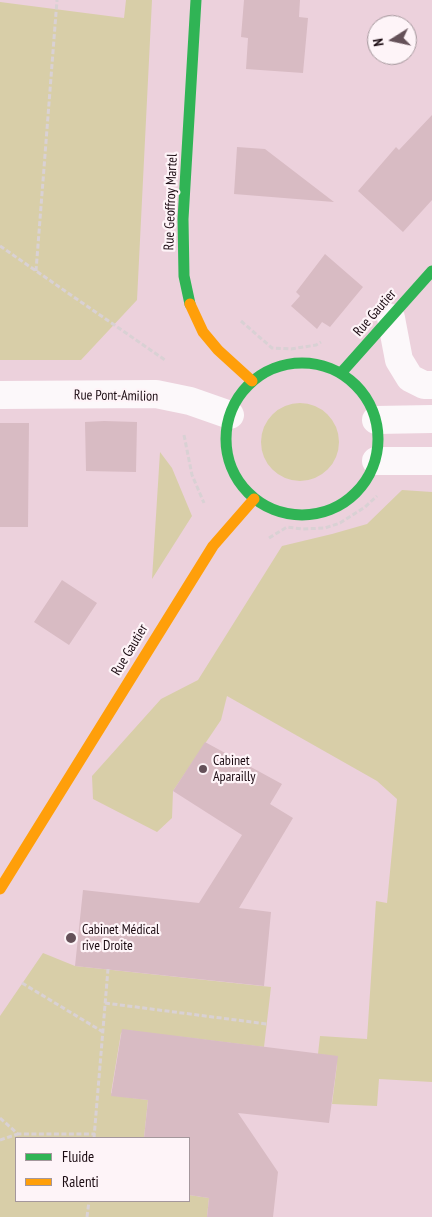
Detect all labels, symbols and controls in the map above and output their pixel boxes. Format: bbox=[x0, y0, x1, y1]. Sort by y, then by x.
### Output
north arrow bbox=[367, 15, 417, 65]
text: N bbox=[369, 37, 388, 48]
street label: Rue Geoffroy Martel bbox=[161, 153, 181, 251]
street label: Rue Gautier bbox=[350, 286, 400, 340]
street label: Rue Pont-Amilion bbox=[74, 387, 158, 405]
street label: Rue Gautier bbox=[108, 621, 152, 679]
place label: Cabinet Aparailly bbox=[213, 753, 256, 786]
marker: Cabinet Aparailly bbox=[197, 763, 209, 775]
place label: Cabinet Médical rive Droite bbox=[82, 922, 159, 954]
marker: Cabinet Médical rive Droite bbox=[64, 931, 78, 945]
legend bbox=[15, 1137, 190, 1202]
text: Fluide bbox=[62, 1147, 94, 1166]
text: Ralenti bbox=[62, 1172, 99, 1191]

